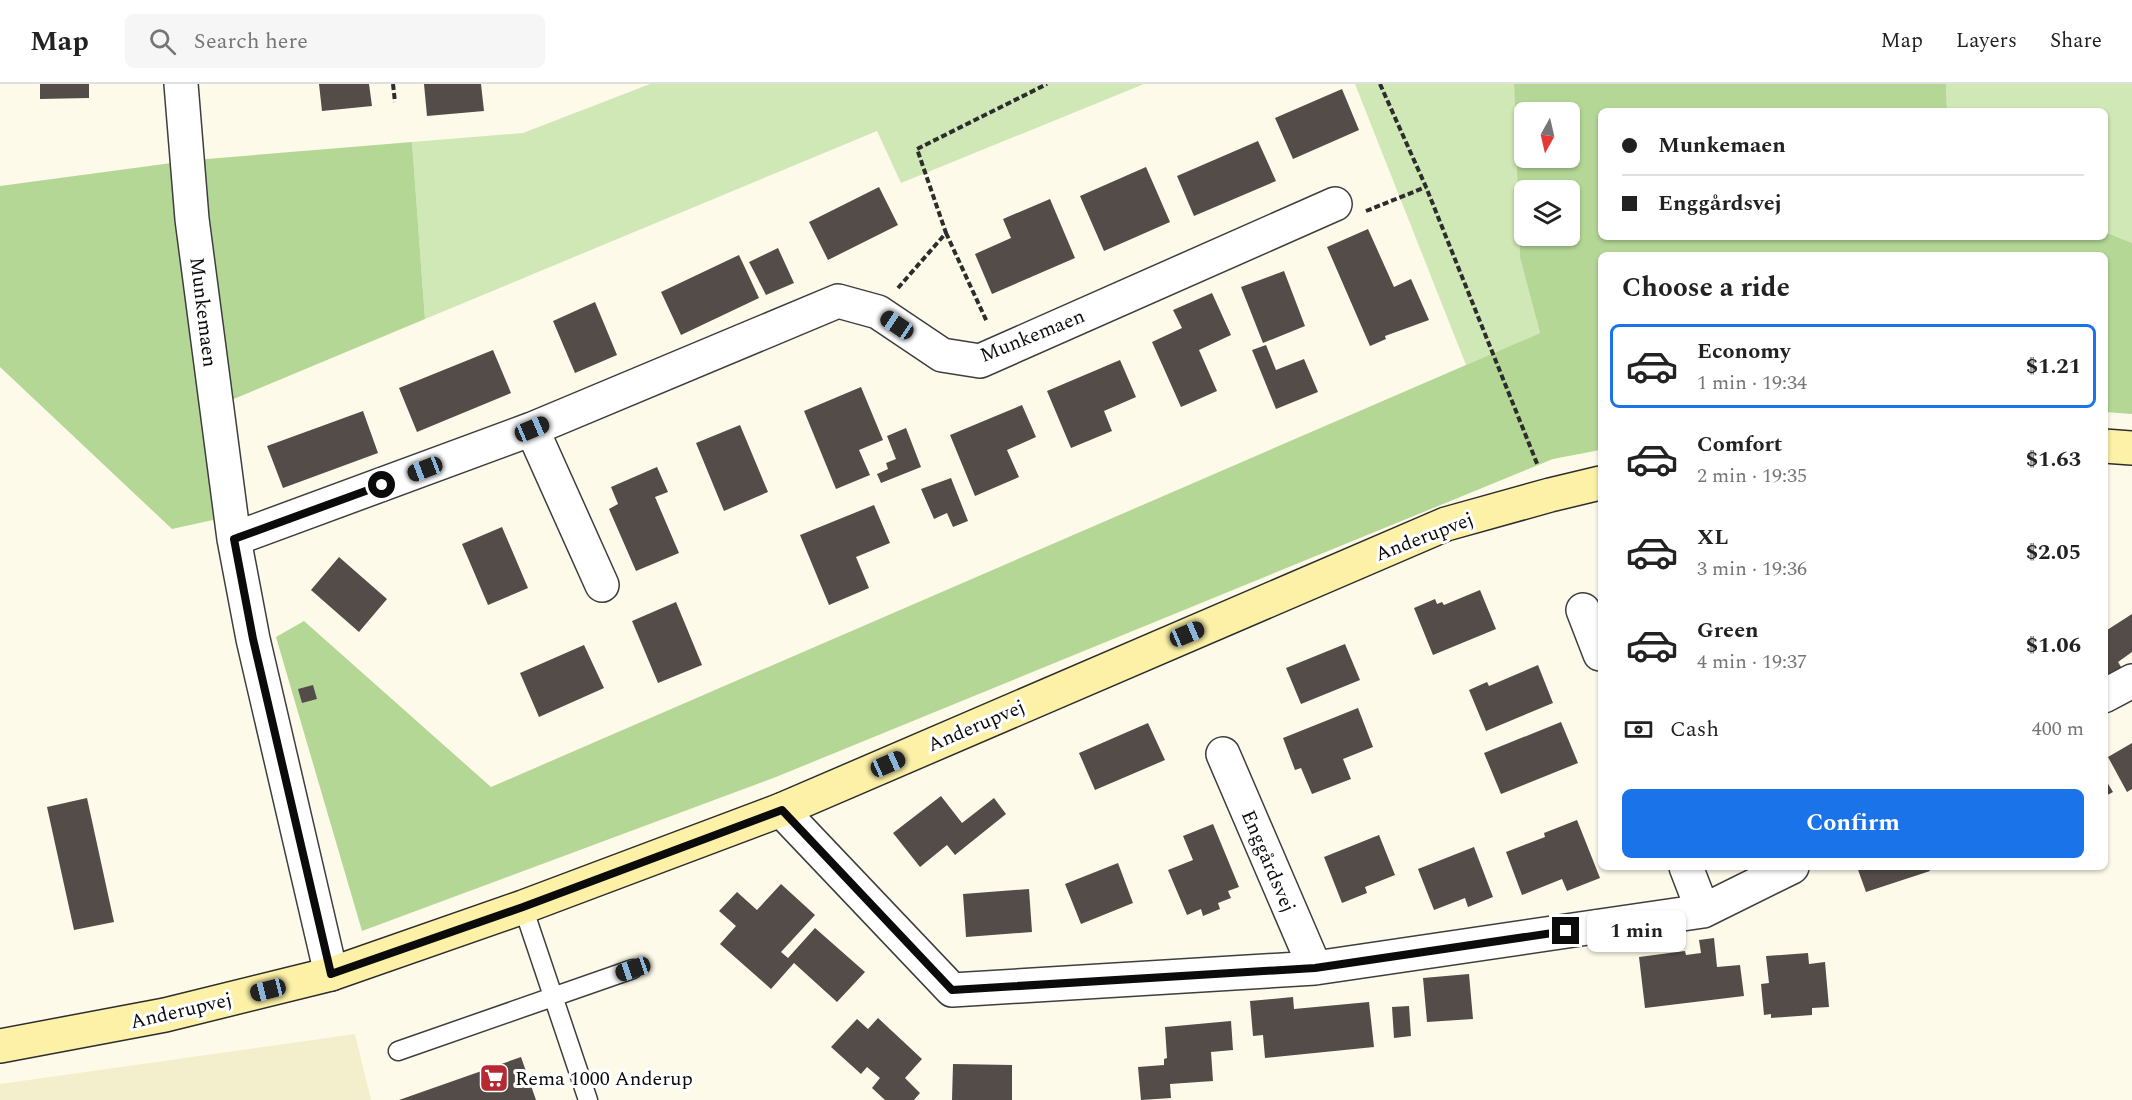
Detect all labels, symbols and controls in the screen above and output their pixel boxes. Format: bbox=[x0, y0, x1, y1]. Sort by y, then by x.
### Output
search box bbox=[125, 14, 545, 68]
text: Map bbox=[30, 20, 89, 63]
icon: search bbox=[146, 25, 179, 58]
text: Search here bbox=[194, 25, 308, 58]
text: Map bbox=[1881, 25, 1923, 57]
text: Layers bbox=[1956, 25, 2017, 57]
text: Share bbox=[2050, 25, 2102, 57]
north arrow bbox=[1514, 102, 1580, 168]
map controls bbox=[1514, 102, 1580, 246]
text: Munkemaen bbox=[1658, 129, 1786, 162]
button: layers bbox=[1514, 180, 1580, 246]
text: Enggårdsvej bbox=[1658, 187, 1782, 220]
street label: Munkemaen bbox=[181, 255, 225, 369]
text: Choose a ride bbox=[1622, 267, 1790, 309]
street label: Munkemaen bbox=[975, 301, 1089, 371]
car bbox=[877, 307, 917, 343]
text: Economy bbox=[1697, 335, 1790, 368]
icon: car bbox=[1625, 339, 1679, 393]
text: $1.21 bbox=[2026, 350, 2081, 383]
text: 1 min · 19:34 bbox=[1697, 368, 1807, 398]
car bbox=[512, 414, 552, 444]
text: Comfort bbox=[1697, 428, 1782, 461]
icon: car bbox=[1625, 432, 1679, 486]
text: $1.63 bbox=[2026, 443, 2081, 476]
car bbox=[405, 454, 445, 484]
text: 2 min · 19:35 bbox=[1697, 461, 1807, 491]
route start bbox=[368, 471, 395, 498]
street label: Anderupvej bbox=[1371, 504, 1478, 569]
text: XL bbox=[1697, 521, 1728, 554]
icon: car bbox=[1625, 525, 1679, 579]
text: $2.05 bbox=[2026, 536, 2081, 569]
text: 3 min · 19:36 bbox=[1697, 554, 1807, 584]
text: Green bbox=[1697, 614, 1759, 647]
icon: car bbox=[1625, 618, 1679, 672]
car bbox=[1167, 619, 1207, 649]
text: $1.06 bbox=[2026, 629, 2081, 662]
text: 4 min · 19:37 bbox=[1697, 647, 1807, 677]
street label: Anderupvej bbox=[923, 692, 1030, 760]
icon: cash bbox=[1622, 713, 1655, 746]
text: Cash bbox=[1670, 713, 1719, 746]
text: 400 m bbox=[2032, 714, 2084, 744]
car bbox=[868, 748, 908, 780]
button: Confirm bbox=[1622, 789, 2084, 858]
street label: Enggårdsvej bbox=[1233, 805, 1303, 917]
callout: 1 min bbox=[1587, 910, 1686, 952]
text: 1 min bbox=[1610, 916, 1663, 946]
route end bbox=[1552, 917, 1579, 944]
car bbox=[613, 955, 653, 983]
car bbox=[248, 977, 288, 1003]
street label: Anderupvej bbox=[127, 985, 235, 1037]
supermarket icon: Rema 1000 Anderup bbox=[478, 1062, 510, 1094]
place label: Rema 1000 Anderup bbox=[515, 1064, 693, 1094]

